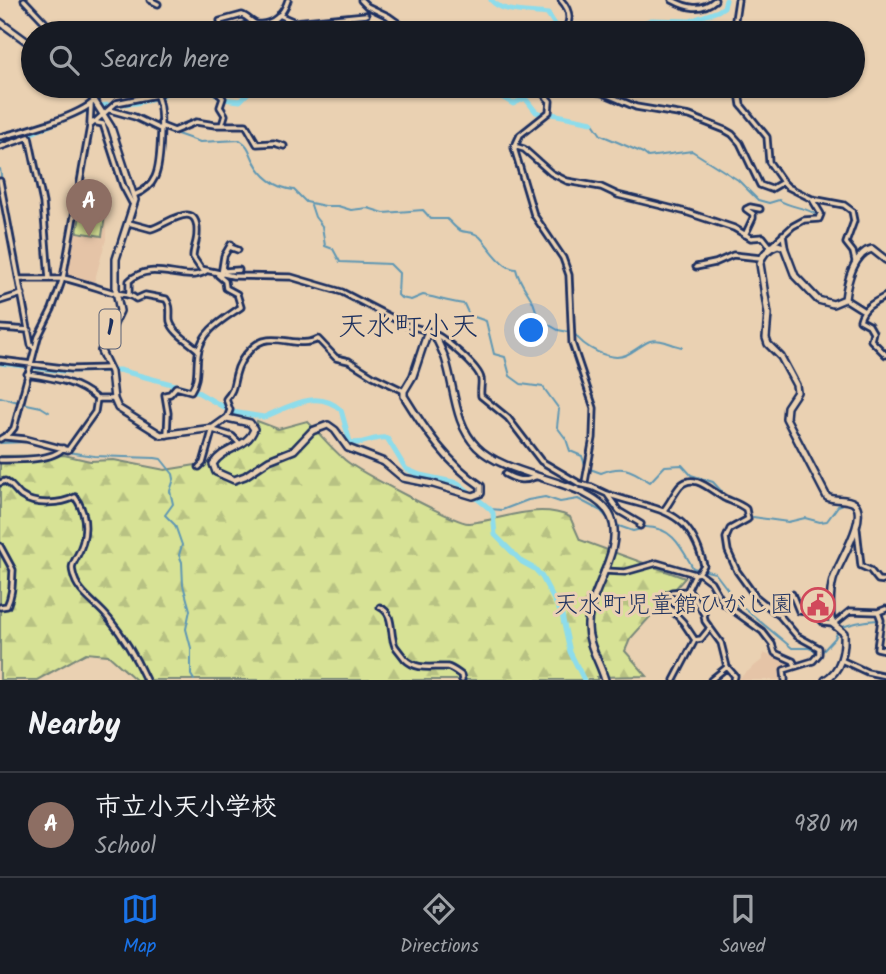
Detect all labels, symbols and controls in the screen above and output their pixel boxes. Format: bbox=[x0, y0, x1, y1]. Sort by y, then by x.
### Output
search box bbox=[21, 21, 865, 98]
text: Search here bbox=[101, 39, 229, 81]
icon: search bbox=[45, 41, 83, 79]
pin: A bbox=[66, 179, 112, 237]
district label: 天水町小天 bbox=[338, 305, 478, 350]
road number: 1 bbox=[100, 310, 120, 348]
your location bbox=[514, 313, 548, 347]
place label: 天水町児童館ひがし園 bbox=[554, 586, 794, 625]
public building icon: 天水町児童館ひがし園 bbox=[799, 586, 837, 624]
text: Nearby bbox=[28, 702, 120, 750]
text: 市立小天小学校 bbox=[95, 787, 277, 829]
text: A bbox=[44, 807, 58, 843]
text: 980 m bbox=[794, 807, 858, 843]
text: School bbox=[95, 829, 156, 865]
tab: Map bbox=[121, 890, 159, 962]
tab: Directions bbox=[400, 890, 479, 962]
tab: Saved bbox=[720, 890, 765, 962]

